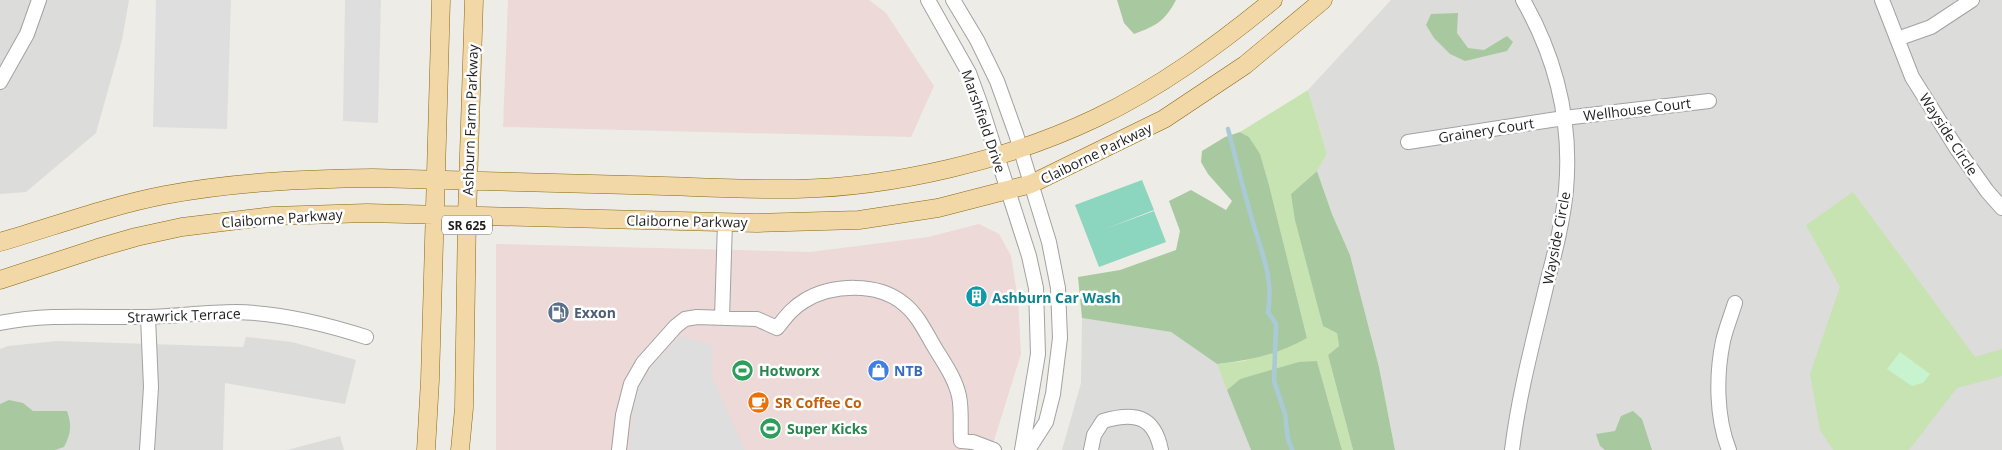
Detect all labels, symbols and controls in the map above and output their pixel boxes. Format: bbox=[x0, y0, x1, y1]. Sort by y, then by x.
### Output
street label: Ashburn Farm Parkway bbox=[458, 43, 482, 196]
street label: Marshfield Drive bbox=[958, 67, 1011, 175]
street label: Wayside Circle bbox=[1915, 89, 1983, 179]
street label: Wellhouse Court bbox=[1582, 93, 1692, 125]
street label: Grainery Court bbox=[1437, 113, 1535, 147]
street label: Claiborne Parkway bbox=[1037, 117, 1156, 188]
street label: Wayside Circle bbox=[1538, 190, 1574, 286]
street label: Claiborne Parkway bbox=[221, 204, 344, 232]
street label: Claiborne Parkway bbox=[626, 210, 749, 232]
road number: SR 625 bbox=[442, 216, 492, 234]
building icon: Ashburn Car Wash bbox=[964, 285, 988, 309]
place label: Ashburn Car Wash bbox=[992, 288, 1121, 307]
fuel station icon: Exxon bbox=[546, 300, 570, 324]
place label: Exxon bbox=[574, 303, 616, 322]
street label: Strawrick Terrace bbox=[127, 304, 241, 326]
sports icon: Hotworx bbox=[731, 358, 755, 382]
shop icon: NTB bbox=[866, 358, 890, 382]
place label: Hotworx bbox=[759, 361, 820, 380]
place label: NTB bbox=[894, 361, 923, 380]
cafe icon: SR Coffee Co bbox=[747, 390, 771, 414]
place label: SR Coffee Co bbox=[775, 393, 862, 412]
sports icon: Super Kicks bbox=[759, 416, 783, 440]
place label: Super Kicks bbox=[787, 419, 867, 438]

